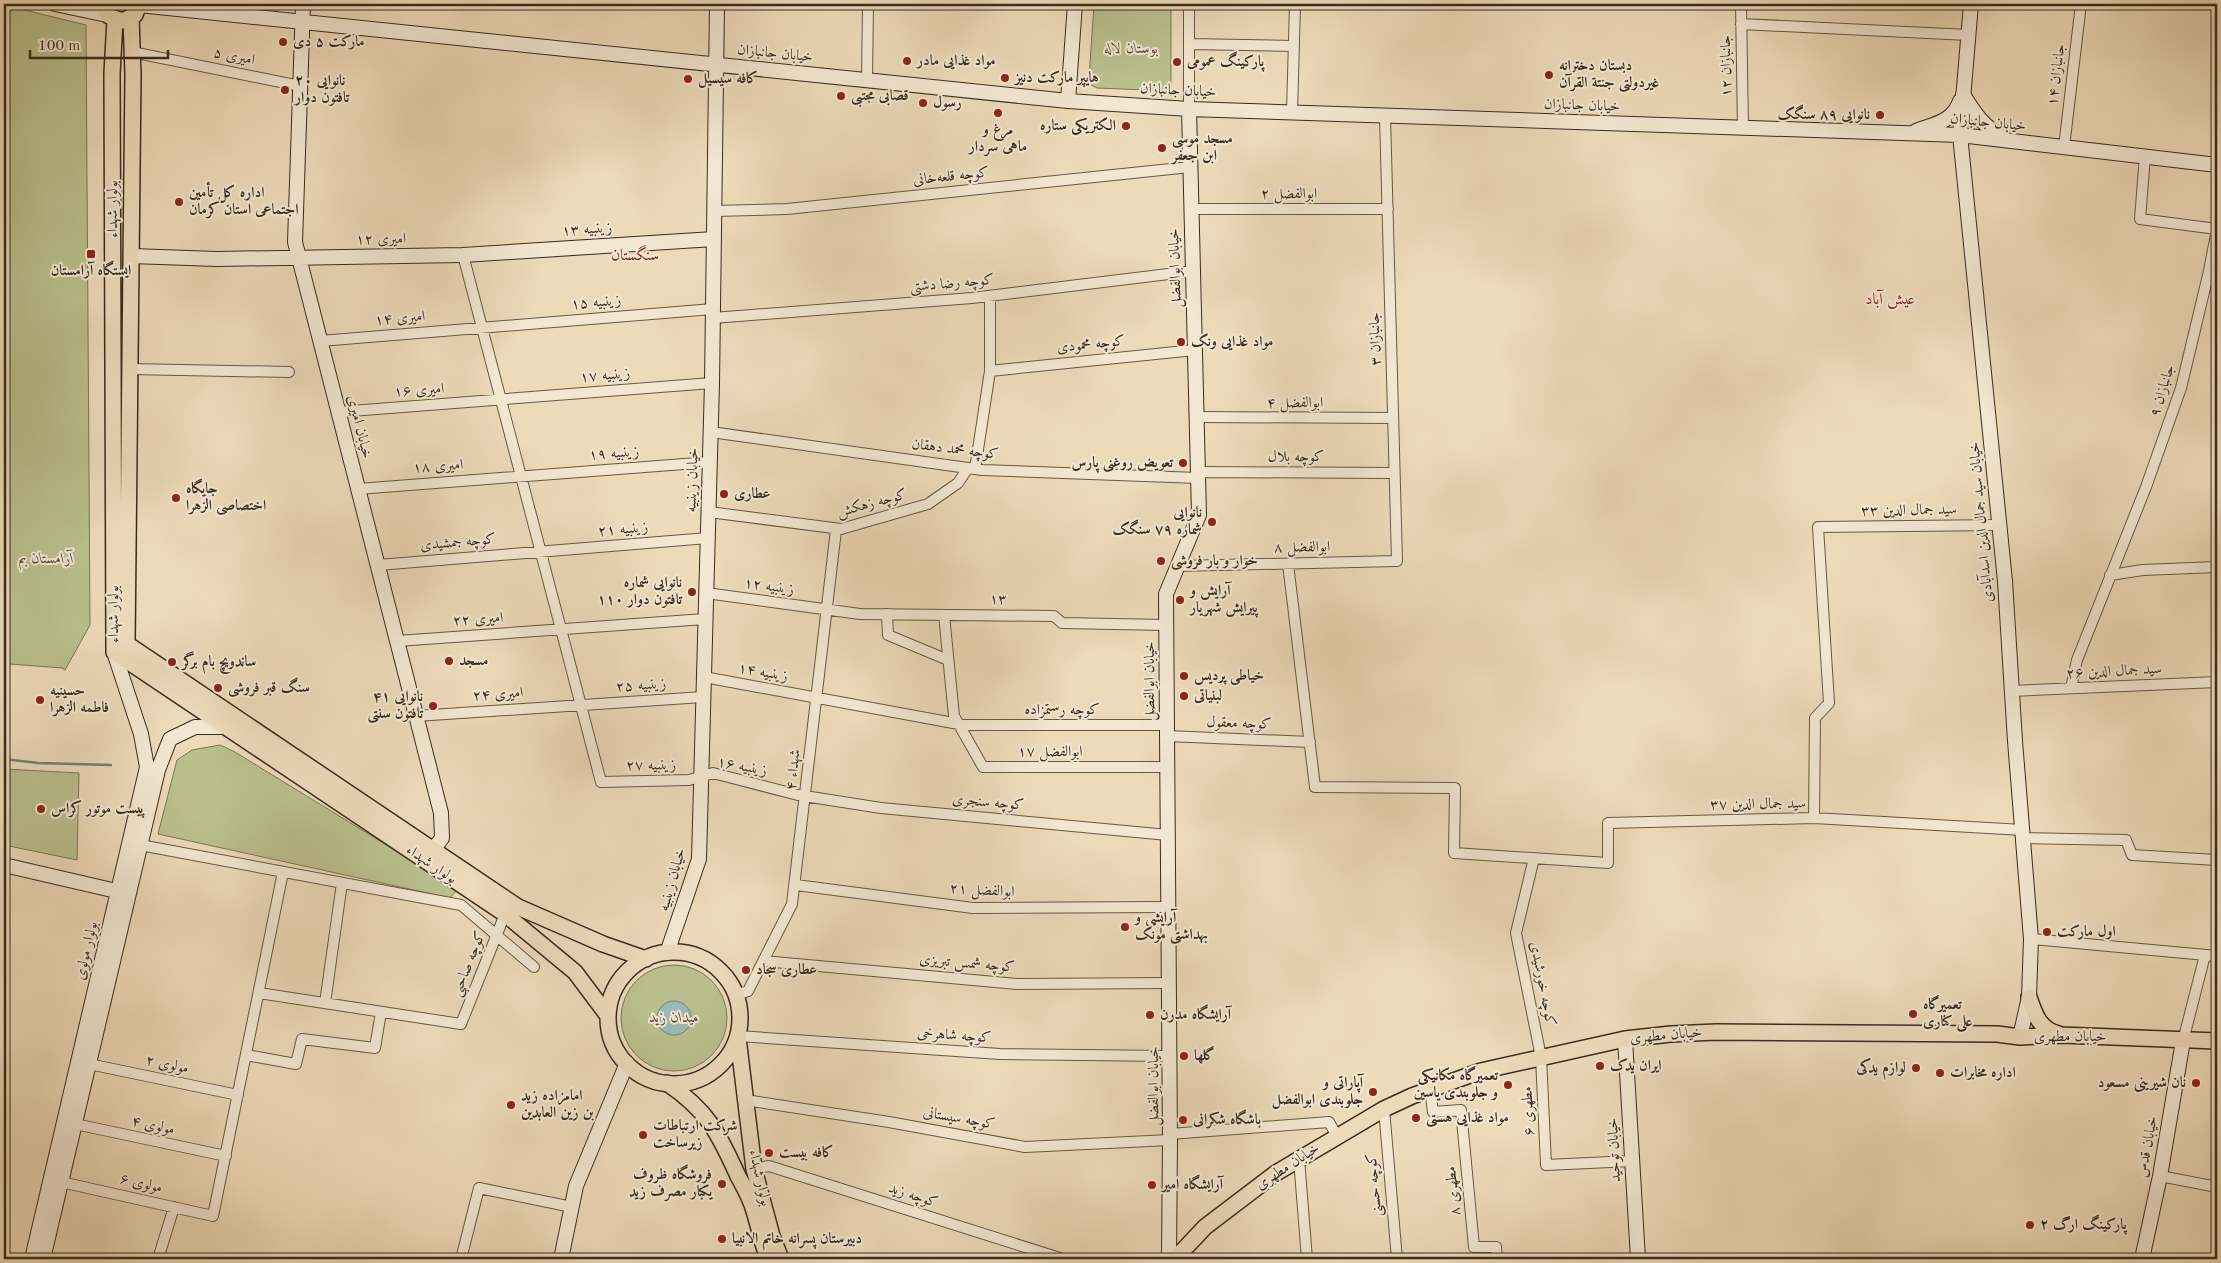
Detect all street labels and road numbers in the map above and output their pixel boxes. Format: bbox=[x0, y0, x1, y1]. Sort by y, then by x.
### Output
street label: جانبازان ۱۲ bbox=[1719, 35, 1735, 97]
street label: خیابان جانبازان bbox=[736, 43, 814, 65]
street label: جانبازان ۱۴ bbox=[2046, 43, 2068, 107]
street label: امیری ۵ bbox=[212, 46, 256, 68]
street label: خیابان جانبازان bbox=[1139, 82, 1217, 100]
street label: خیابان جانبازان bbox=[1544, 97, 1620, 115]
street label: خیابان جانبازان bbox=[1949, 112, 2027, 134]
street label: کوچه قلعه‌خانی bbox=[912, 165, 990, 190]
street label: بولوار شهداء bbox=[106, 180, 122, 238]
street label: ابوالفضل ۲ bbox=[1261, 187, 1317, 204]
street label: زینبیه ۱۳ bbox=[561, 221, 613, 239]
street label: خیابان ابوالفضل bbox=[1167, 228, 1187, 308]
street label: امیری ۱۲ bbox=[356, 232, 406, 248]
street label: کوچه رضا دشتی bbox=[909, 272, 995, 297]
street label: زینبیه ۱۵ bbox=[570, 293, 622, 313]
street label: امیری ۱۴ bbox=[374, 309, 426, 329]
street label: جانبازان ۳ bbox=[1368, 312, 1384, 366]
street label: کوچه محمودی bbox=[1056, 333, 1126, 358]
street label: جانبازان ۹ bbox=[2148, 363, 2178, 419]
street label: زینبیه ۱۷ bbox=[579, 366, 631, 386]
street label: امیری ۱۶ bbox=[393, 382, 445, 400]
street label: خیابان امیری bbox=[344, 394, 374, 460]
street label: ابوالفضل ۴ bbox=[1267, 396, 1323, 413]
street label: کوچه محمد دهقان bbox=[910, 436, 999, 465]
street label: خیابان سید جمال الدین اسدآبادی bbox=[1965, 441, 1996, 603]
street label: زینبیه ۱۹ bbox=[588, 445, 640, 463]
street label: خیابان زینبیه bbox=[684, 447, 702, 513]
street label: کوچه بلال bbox=[1268, 449, 1324, 467]
street label: امیری ۱۸ bbox=[412, 458, 464, 476]
street label: کوچه زهکش bbox=[835, 486, 909, 522]
street label: سید جمال الدین ۳۳ bbox=[1861, 503, 1957, 519]
street label: زینبیه ۲۱ bbox=[597, 520, 649, 540]
street label: کوچه جمشیدی bbox=[420, 531, 497, 556]
street label: ابوالفضل ۸ bbox=[1274, 540, 1330, 558]
street label: زینبیه ۱۲ bbox=[743, 576, 795, 598]
street label: بولوار شهداء bbox=[107, 585, 123, 643]
street label: ۱۳ bbox=[989, 592, 1007, 608]
street label: امیری ۲۲ bbox=[452, 611, 504, 629]
street label: خیابان ابوالفضل bbox=[1143, 641, 1160, 721]
street label: زینبیه ۱۴ bbox=[737, 661, 789, 685]
street label: سید جمال الدین ۲۶ bbox=[2066, 662, 2162, 682]
street label: زینبیه ۲۵ bbox=[615, 677, 667, 695]
street label: امیری ۲۴ bbox=[472, 686, 524, 704]
street label: کوچه رستمزاده bbox=[1024, 702, 1100, 720]
street label: کوچه معقول bbox=[1206, 714, 1272, 735]
street label: ابوالفضل ۱۷ bbox=[1017, 745, 1083, 762]
street label: شهداء ۴ bbox=[784, 749, 805, 791]
street label: زینبیه ۱۶ bbox=[716, 755, 768, 779]
street label: زینبیه ۲۷ bbox=[626, 758, 676, 774]
street label: کوچه سنجری bbox=[951, 791, 1025, 816]
street label: سید جمال الدین ۳۷ bbox=[1710, 797, 1806, 813]
street label: بولوار شهداء bbox=[402, 843, 459, 888]
street label: خیابان زینبیه bbox=[657, 847, 689, 913]
street label: ابوالفضل ۲۱ bbox=[949, 882, 1015, 902]
street label: بولوار مولوی bbox=[73, 920, 101, 982]
street label: کوچه صاحبی bbox=[448, 929, 492, 1000]
street label: کوچه خورشیدی bbox=[1524, 940, 1559, 1028]
street label: کوچه شمس تبریزی bbox=[918, 951, 1015, 978]
street label: کوچه شاهرخی bbox=[916, 1025, 992, 1048]
street label: خیابان مطهری bbox=[1629, 1025, 1703, 1048]
street label: خیابان مطهری bbox=[2034, 1030, 2106, 1046]
street label: خیابان ابوالفضل bbox=[1147, 1046, 1164, 1126]
street label: مولوی ۲ bbox=[144, 1053, 190, 1077]
street label: مطهری ۶ bbox=[1520, 1086, 1539, 1136]
street label: کوچه سیستانی bbox=[921, 1104, 996, 1135]
street label: مولوی ۴ bbox=[130, 1114, 176, 1138]
street label: خیابان قدس bbox=[2135, 1115, 2161, 1179]
street label: خیابان توحید bbox=[1606, 1117, 1624, 1183]
street label: خیابان مطهری bbox=[1253, 1141, 1323, 1194]
street label: بولوار شهداء bbox=[744, 1148, 773, 1208]
street label: کوچه حسنی bbox=[1364, 1153, 1387, 1217]
street label: مطهری ۸ bbox=[1444, 1165, 1465, 1216]
street label: مولوی ۶ bbox=[118, 1172, 164, 1196]
street label: کوچه زید bbox=[886, 1180, 940, 1213]

